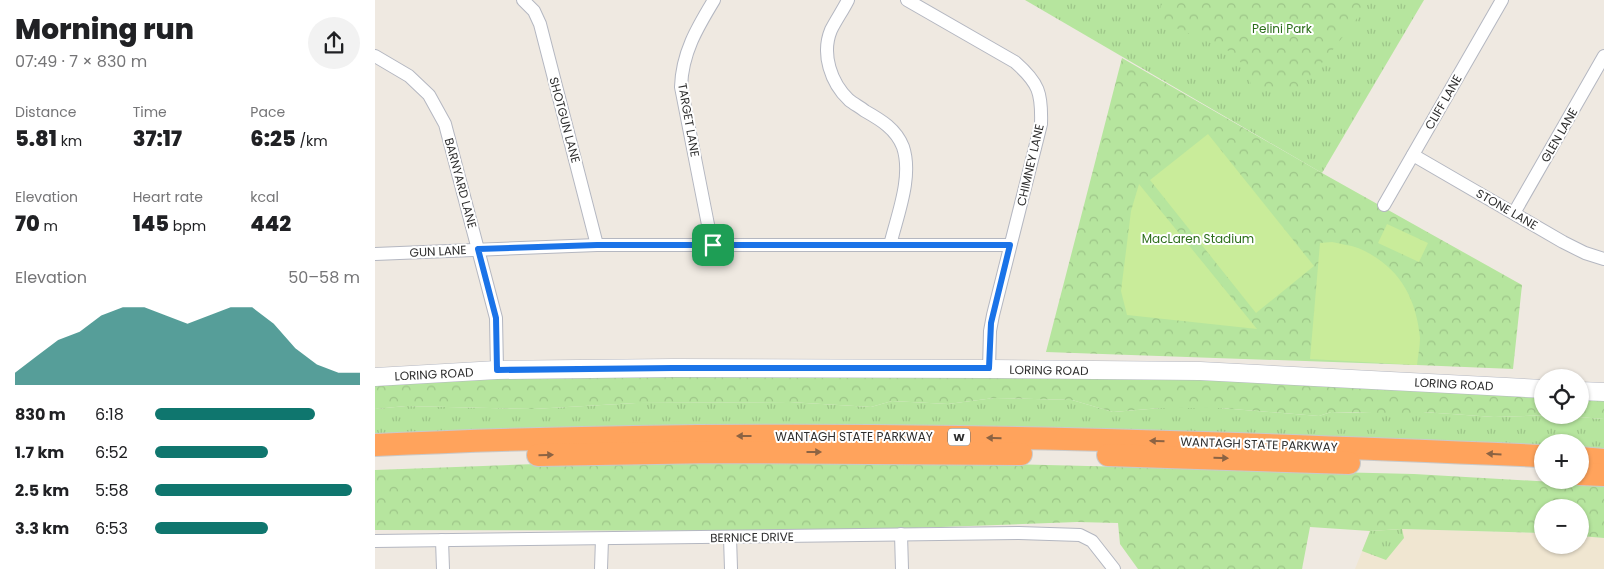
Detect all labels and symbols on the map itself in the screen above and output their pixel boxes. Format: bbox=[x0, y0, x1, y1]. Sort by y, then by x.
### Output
park label: Pelini Park bbox=[1252, 20, 1313, 37]
street label: CLIFF LANE bbox=[1420, 72, 1466, 132]
street label: SHOTGUN LANE bbox=[545, 75, 585, 165]
street label: TARGET LANE bbox=[674, 82, 704, 158]
street label: GLEN LANE bbox=[1537, 105, 1581, 165]
street label: CHIMNEY LANE bbox=[1012, 122, 1048, 208]
street label: BARNYARD LANE bbox=[441, 136, 481, 230]
street label: STONE LANE bbox=[1473, 184, 1541, 234]
pin bbox=[692, 224, 734, 266]
park label: MacLaren Stadium bbox=[1142, 230, 1254, 247]
street label: GUN LANE bbox=[409, 241, 467, 261]
street label: LORING ROAD bbox=[1009, 361, 1089, 379]
street label: LORING ROAD bbox=[394, 363, 474, 385]
street label: LORING ROAD bbox=[1414, 373, 1494, 395]
street label: WANTAGH STATE PARKWAY bbox=[775, 428, 933, 445]
road number: W bbox=[948, 428, 970, 446]
one-way arrow bbox=[736, 432, 752, 440]
street label: WANTAGH STATE PARKWAY bbox=[1180, 433, 1338, 455]
one-way arrow bbox=[986, 434, 1002, 442]
one-way arrow bbox=[1148, 437, 1164, 445]
one-way arrow bbox=[806, 448, 822, 456]
one-way arrow bbox=[538, 450, 554, 458]
one-way arrow bbox=[1486, 450, 1502, 458]
one-way arrow bbox=[1213, 455, 1229, 463]
street label: BERNICE DRIVE bbox=[710, 528, 794, 546]

